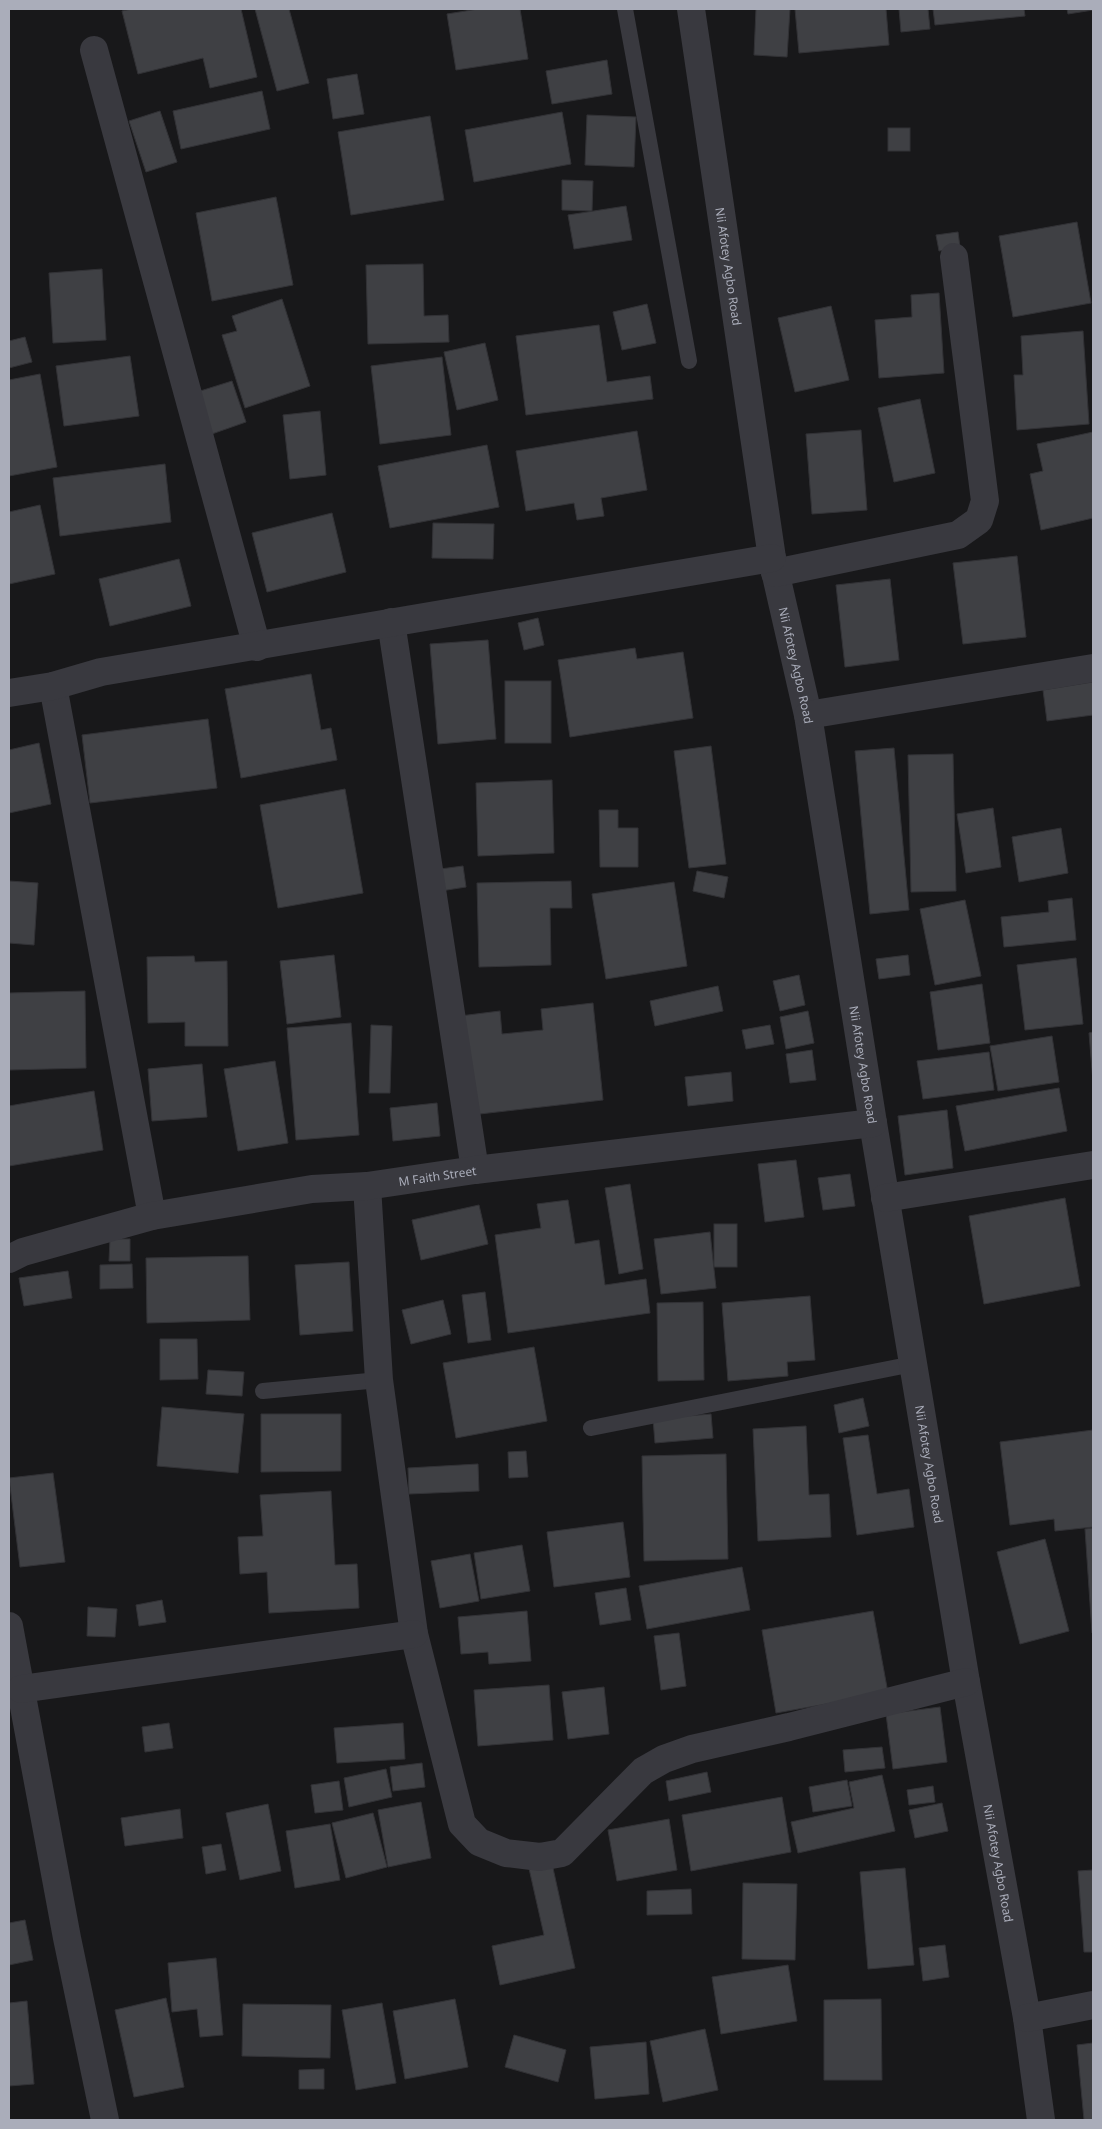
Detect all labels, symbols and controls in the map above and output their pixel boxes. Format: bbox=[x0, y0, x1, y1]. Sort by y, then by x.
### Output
street label: Nii Afotey Agbo Road bbox=[712, 206, 746, 327]
street label: Nii Afotey Agbo Road bbox=[775, 605, 818, 725]
street label: Nii Afotey Agbo Road bbox=[846, 1004, 881, 1125]
street label: M Faith Street bbox=[397, 1161, 478, 1190]
street label: Nii Afotey Agbo Road bbox=[912, 1404, 948, 1524]
street label: Nii Afotey Agbo Road bbox=[980, 1803, 1018, 1923]

